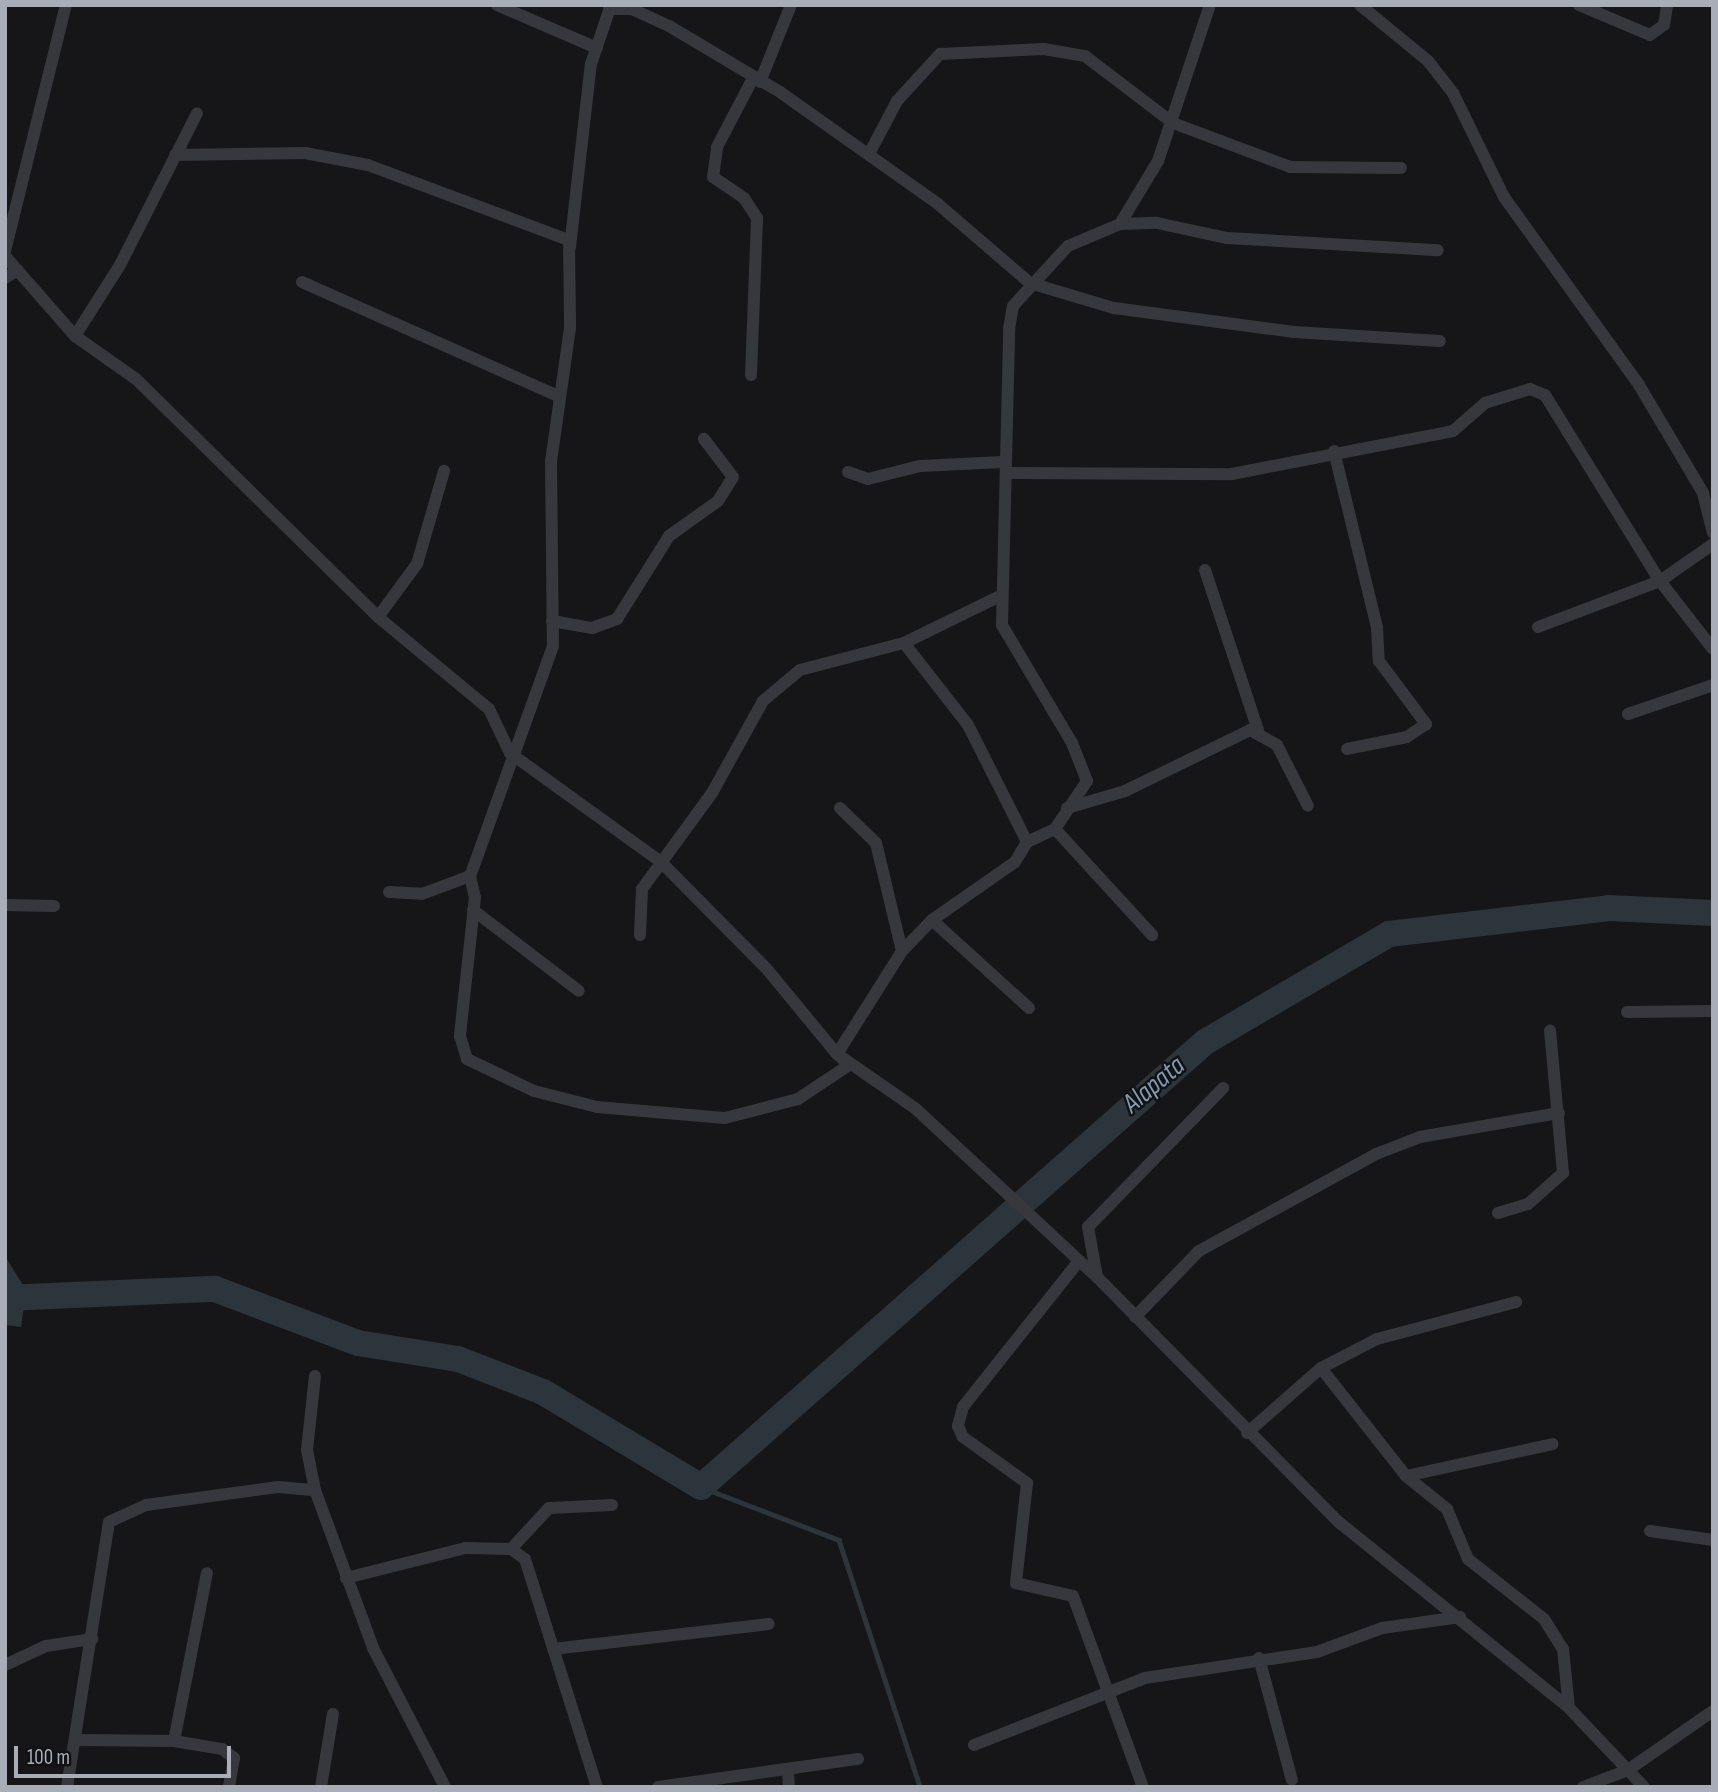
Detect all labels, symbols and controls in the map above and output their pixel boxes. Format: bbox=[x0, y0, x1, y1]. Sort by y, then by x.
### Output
water label: Alapata bbox=[1116, 1049, 1192, 1121]
scale bar bbox=[18, 1732, 234, 1776]
text: 100 m bbox=[27, 1745, 70, 1770]

